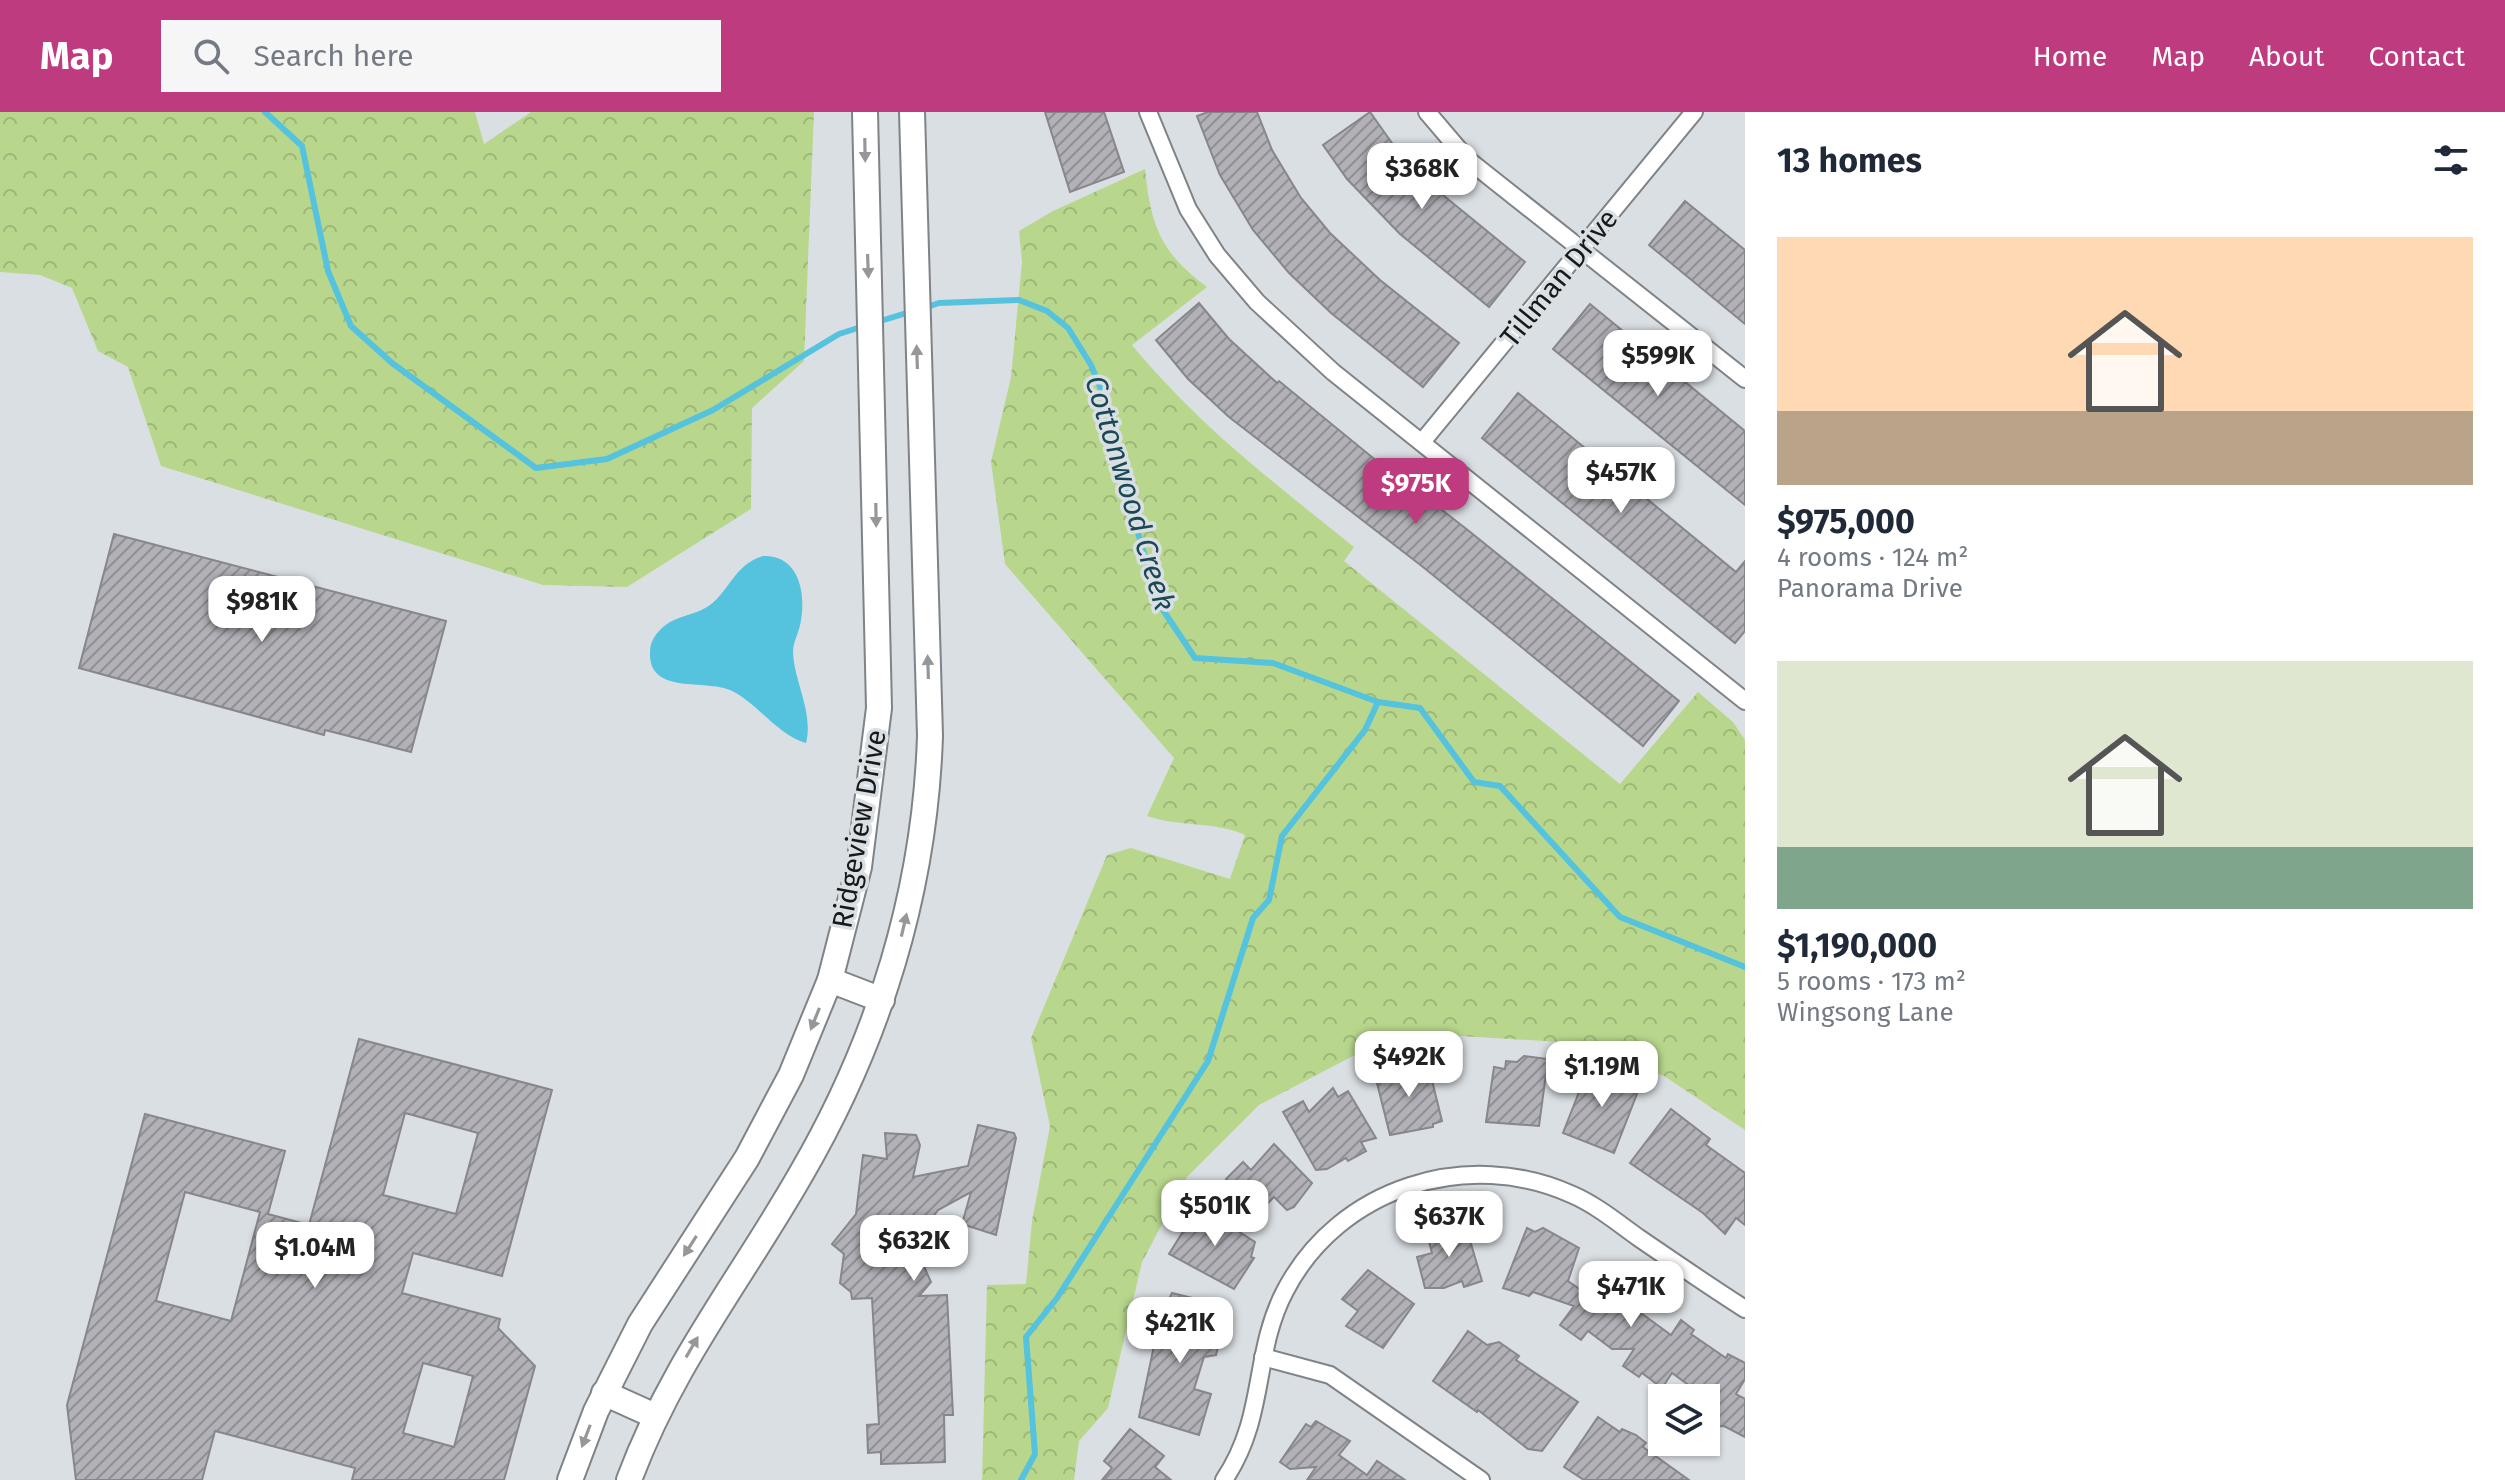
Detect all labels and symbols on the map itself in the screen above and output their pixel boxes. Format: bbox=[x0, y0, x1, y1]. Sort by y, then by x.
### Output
one-way arrow bbox=[859, 138, 871, 163]
pin: $368K bbox=[1366, 143, 1478, 211]
street label: Tillman Drive bbox=[1493, 203, 1625, 353]
one-way arrow bbox=[862, 254, 875, 279]
pin: $599K bbox=[1602, 330, 1714, 398]
one-way arrow bbox=[910, 344, 923, 369]
water label: Cottonwood Creek bbox=[1077, 371, 1183, 615]
pin: $457K bbox=[1565, 447, 1677, 515]
pin: $975K bbox=[1360, 458, 1472, 526]
one-way arrow bbox=[869, 503, 882, 528]
pin: $981K bbox=[206, 576, 318, 644]
one-way arrow bbox=[921, 654, 934, 679]
street label: Ridgeview Drive bbox=[825, 727, 893, 931]
one-way arrow bbox=[898, 912, 910, 937]
one-way arrow bbox=[809, 1007, 822, 1031]
pin: $492K bbox=[1353, 1031, 1465, 1099]
pin: $1.19M bbox=[1537, 1041, 1667, 1109]
pin: $501K bbox=[1159, 1180, 1271, 1248]
pin: $637K bbox=[1393, 1191, 1505, 1259]
pin: $632K bbox=[858, 1215, 970, 1283]
pin: $1.04M bbox=[250, 1222, 380, 1290]
one-way arrow bbox=[682, 1235, 697, 1256]
pin: $471K bbox=[1575, 1261, 1687, 1329]
pin: $421K bbox=[1124, 1297, 1236, 1365]
one-way arrow bbox=[684, 1336, 698, 1358]
one-way arrow bbox=[579, 1424, 592, 1448]

